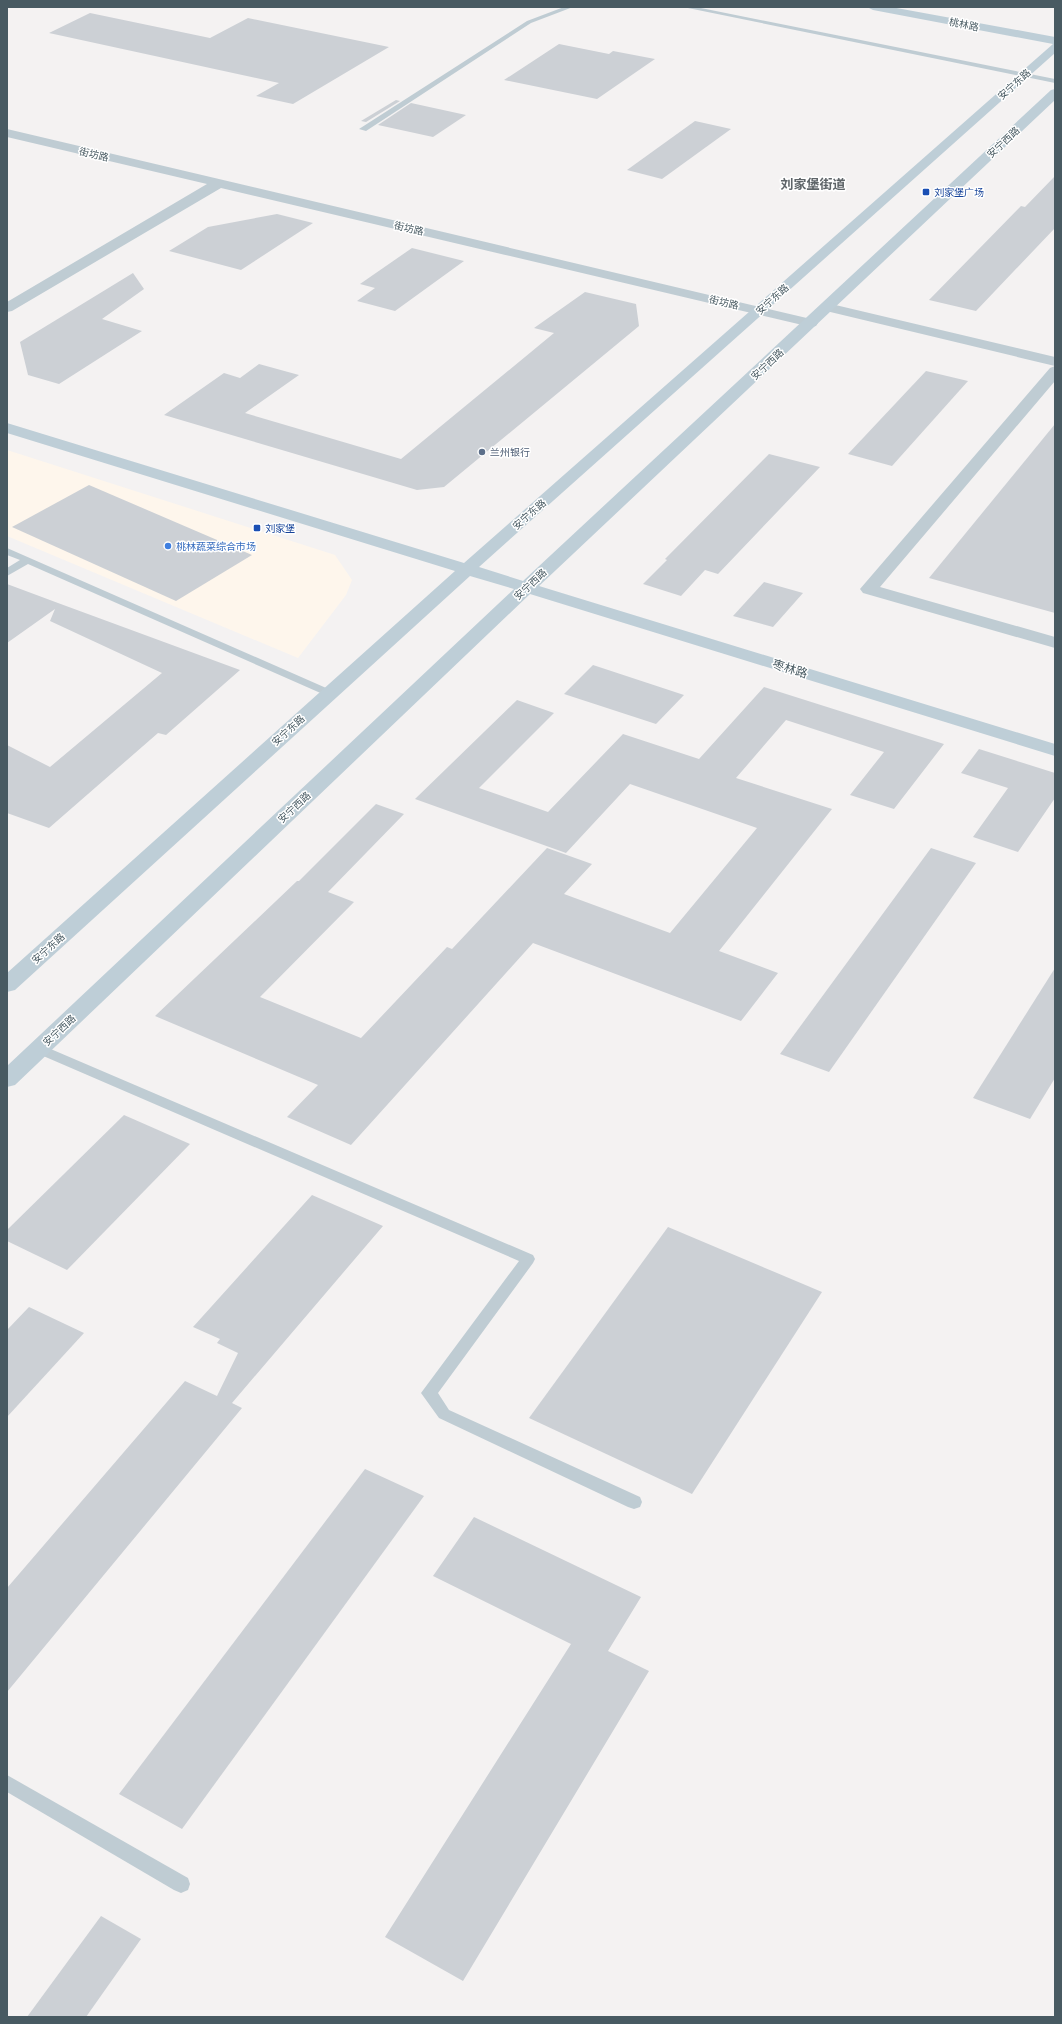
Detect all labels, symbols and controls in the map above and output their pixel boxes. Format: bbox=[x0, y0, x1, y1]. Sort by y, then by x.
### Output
street label: 桃林路 bbox=[948, 14, 980, 34]
street label: 安宁东路 bbox=[994, 65, 1034, 103]
street label: 安宁西路 bbox=[984, 123, 1022, 161]
street label: 街坊路 bbox=[77, 144, 110, 164]
district label: 刘家堡街道 bbox=[780, 175, 846, 193]
place label: 刘家堡广场 bbox=[934, 185, 984, 199]
marker: 刘家堡广场 bbox=[921, 187, 931, 197]
street label: 街坊路 bbox=[392, 218, 425, 238]
street label: 安宁东路 bbox=[752, 280, 792, 318]
street label: 街坊路 bbox=[707, 292, 740, 312]
street label: 安宁西路 bbox=[748, 345, 786, 383]
place label: 兰州银行 bbox=[490, 445, 530, 459]
marker: 兰州银行 bbox=[477, 447, 487, 457]
street label: 安宁东路 bbox=[509, 496, 549, 532]
place label: 刘家堡 bbox=[265, 521, 295, 535]
marker: 刘家堡 bbox=[252, 523, 262, 533]
place label: 桃林蔬菜综合市场 bbox=[176, 539, 256, 553]
marker: 桃林蔬菜综合市场 bbox=[163, 541, 173, 551]
street label: 安宁西路 bbox=[511, 565, 549, 603]
street label: 枣林路 bbox=[770, 655, 810, 682]
street label: 安宁东路 bbox=[268, 711, 308, 749]
street label: 安宁西路 bbox=[275, 788, 313, 826]
street label: 安宁东路 bbox=[28, 929, 68, 967]
street label: 安宁西路 bbox=[40, 1011, 78, 1049]

